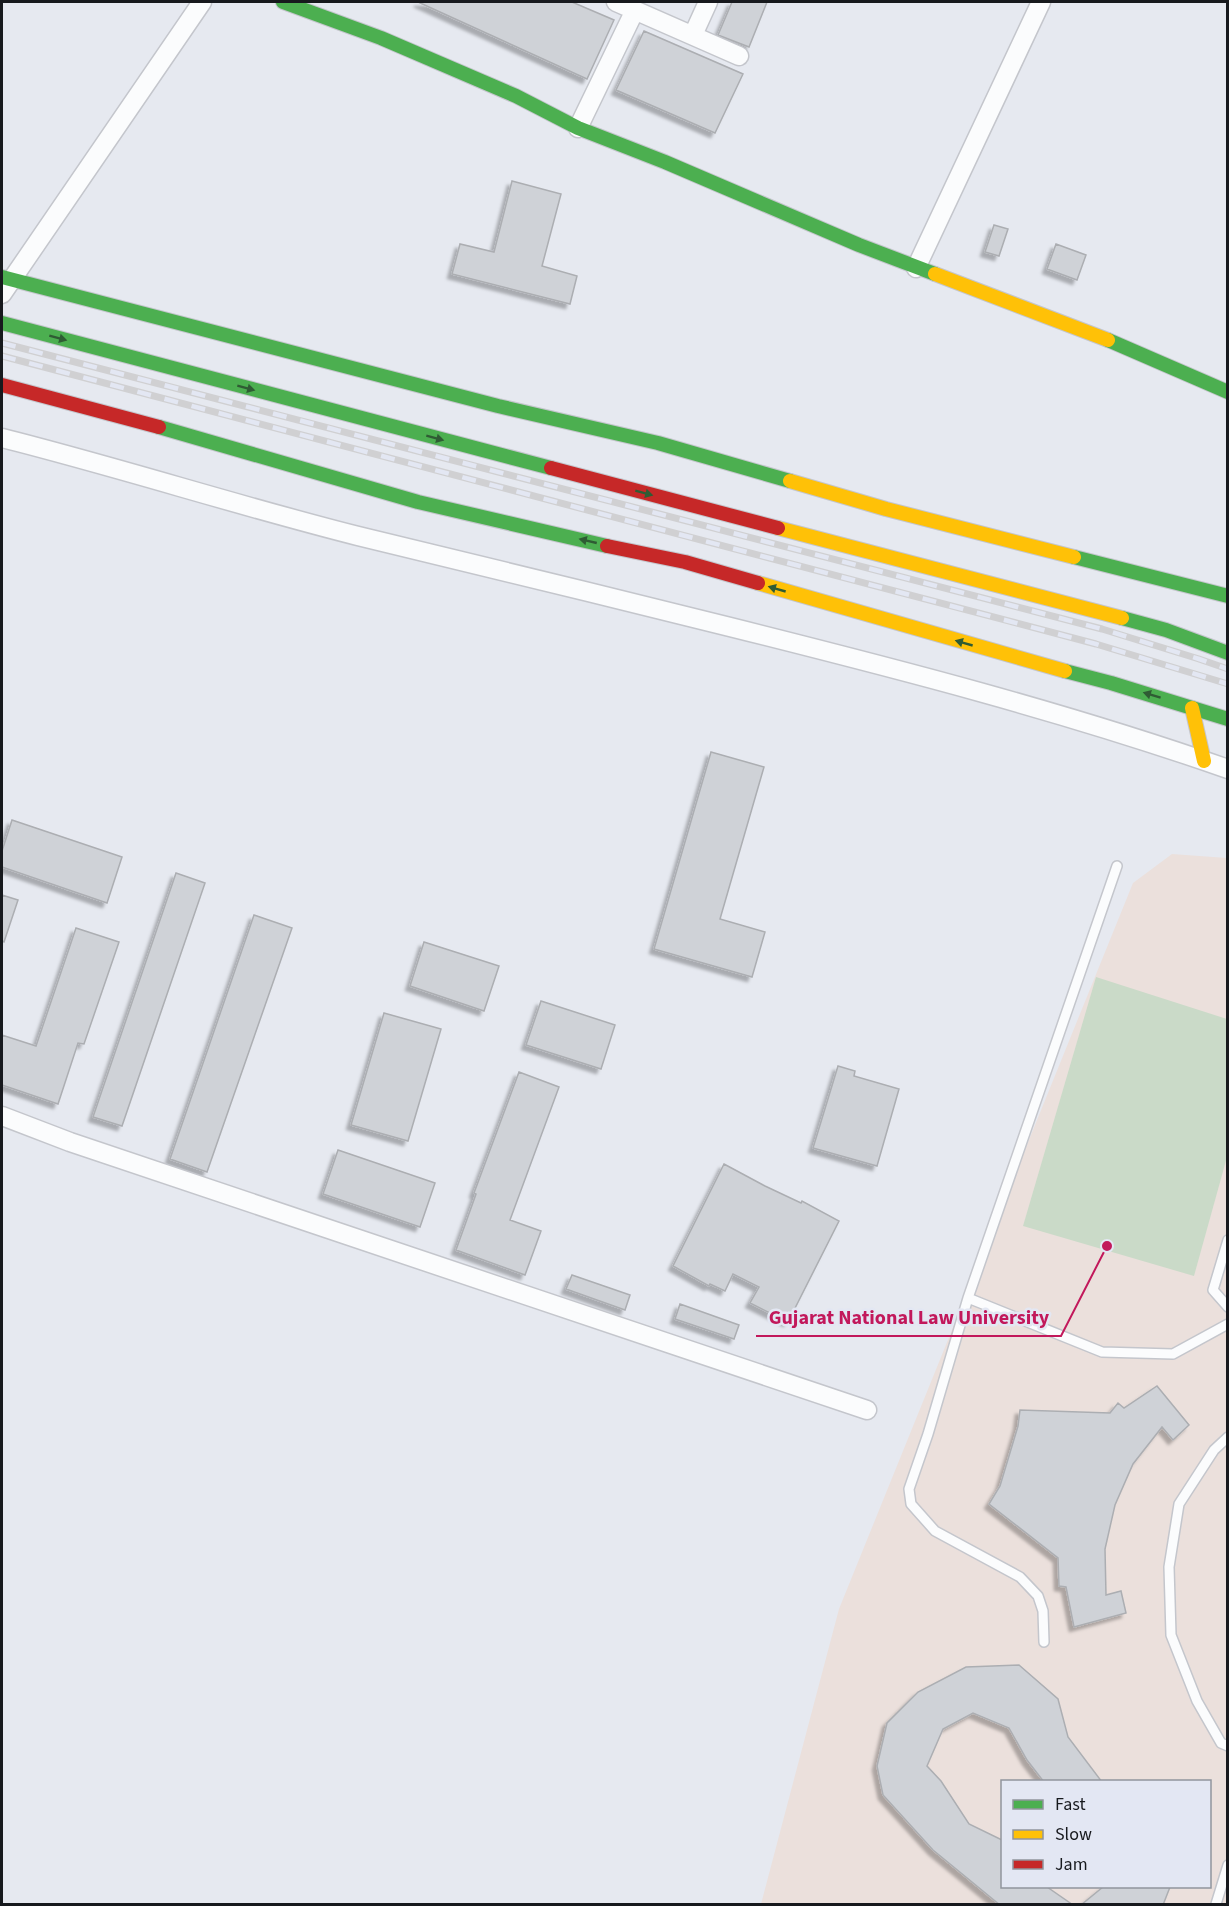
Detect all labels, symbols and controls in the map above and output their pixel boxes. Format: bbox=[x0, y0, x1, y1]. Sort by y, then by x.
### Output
one-way arrow bbox=[49, 333, 67, 343]
one-way arrow bbox=[238, 384, 256, 393]
one-way arrow bbox=[426, 434, 444, 444]
one-way arrow bbox=[635, 489, 653, 498]
one-way arrow bbox=[578, 536, 597, 546]
one-way arrow bbox=[768, 584, 786, 593]
one-way arrow bbox=[955, 638, 973, 647]
one-way arrow bbox=[1143, 690, 1161, 700]
callout: Gujarat National Law University bbox=[756, 1298, 1061, 1336]
text: Gujarat National Law University bbox=[769, 1304, 1050, 1332]
legend bbox=[1001, 1780, 1211, 1888]
text: Fast bbox=[1055, 1792, 1086, 1817]
text: Slow bbox=[1055, 1822, 1092, 1847]
text: Jam bbox=[1055, 1852, 1088, 1877]

